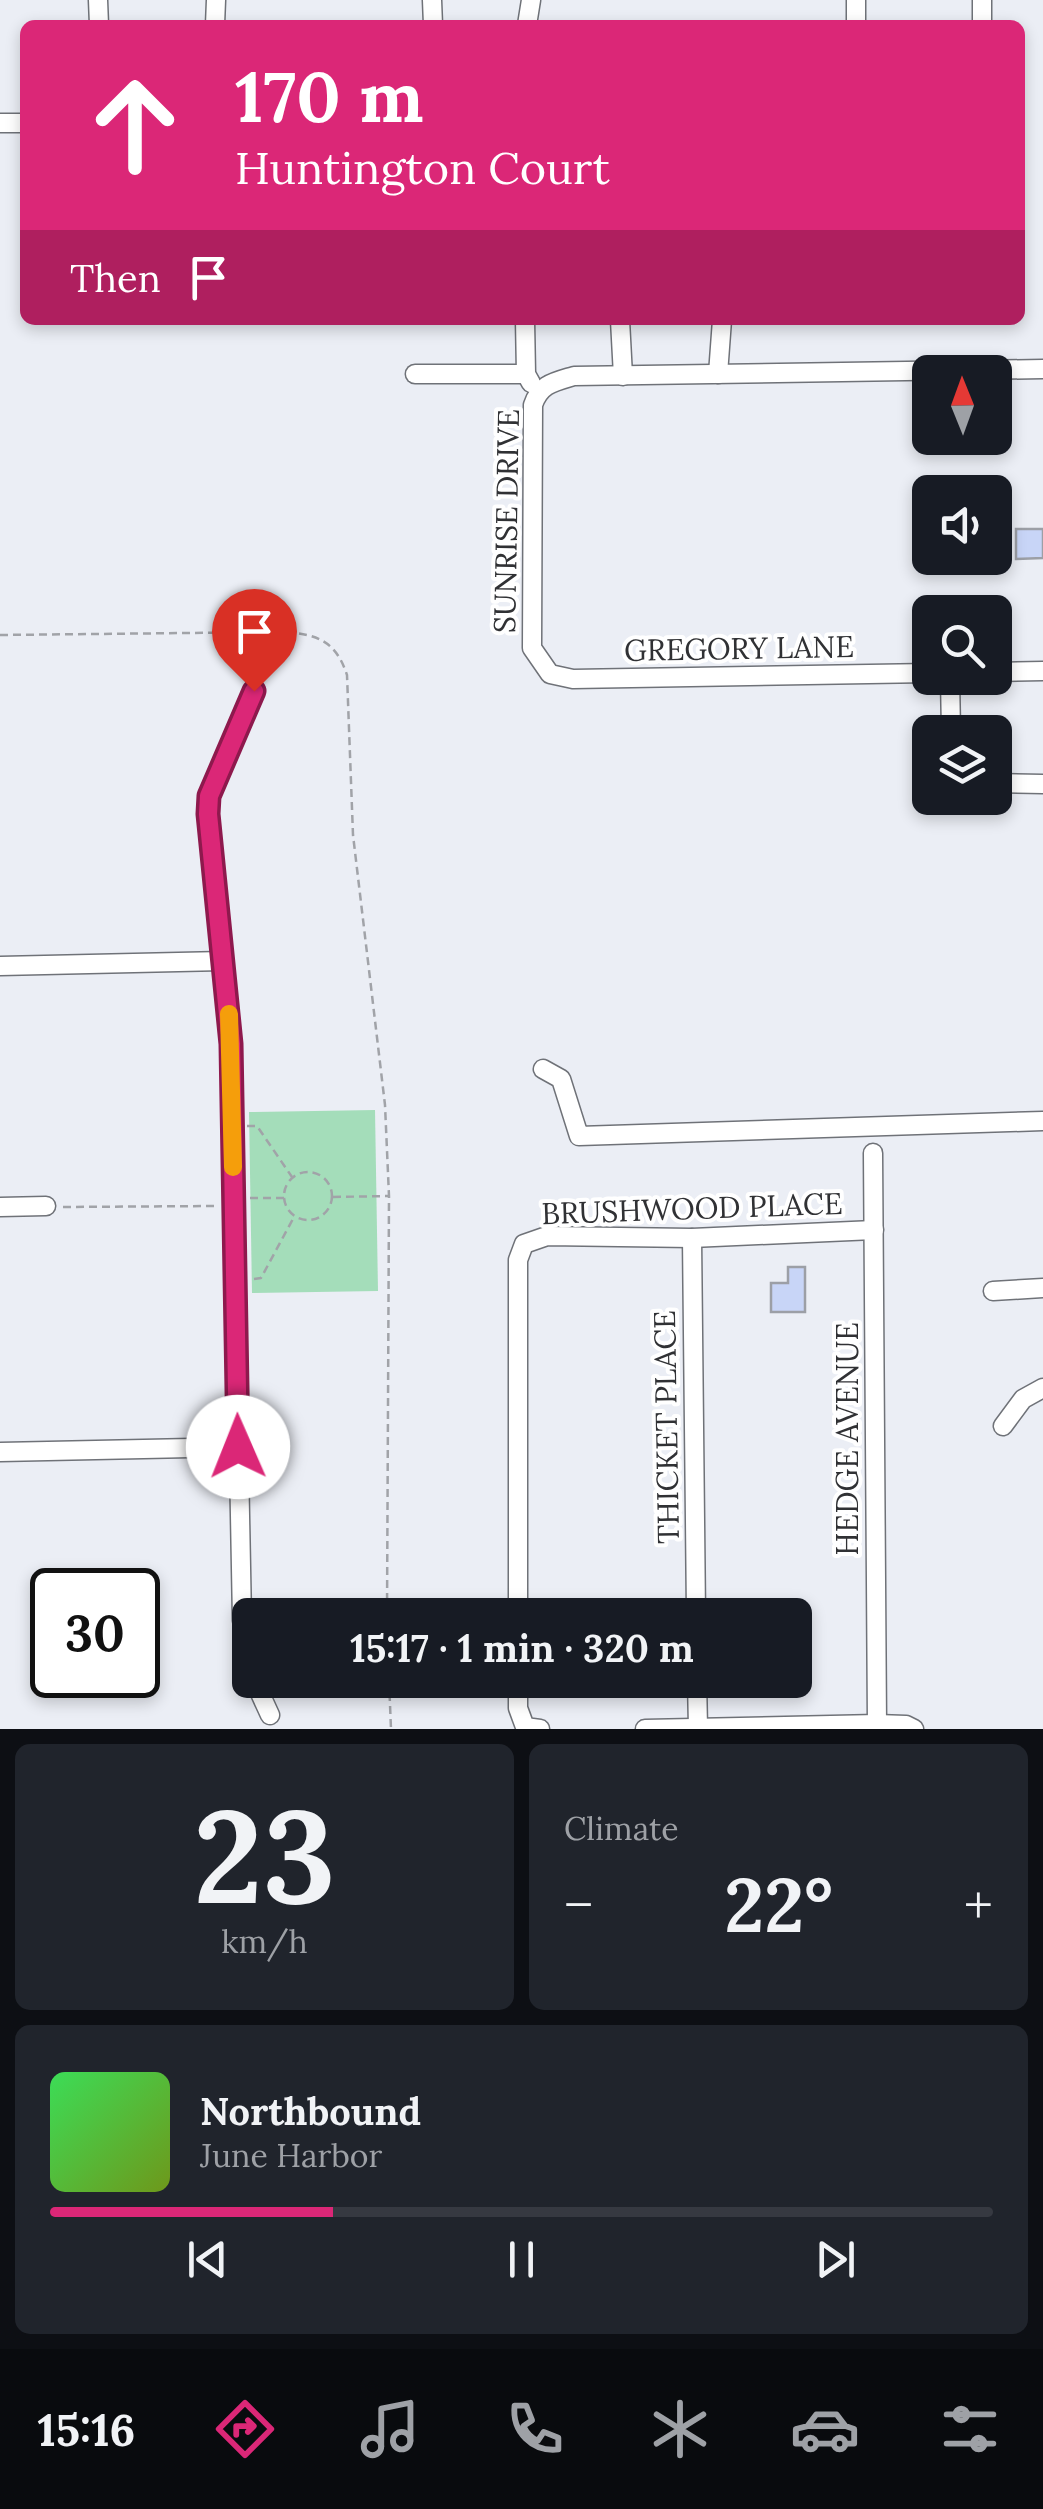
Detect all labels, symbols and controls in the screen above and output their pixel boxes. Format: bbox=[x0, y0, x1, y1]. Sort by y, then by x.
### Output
text: 170 m bbox=[235, 52, 424, 141]
icon: ahead bbox=[70, 60, 200, 190]
text: Huntington Court bbox=[235, 139, 610, 196]
icon: arrive bbox=[181, 250, 236, 305]
text: Then bbox=[70, 254, 161, 302]
north arrow bbox=[912, 355, 1012, 455]
map controls bbox=[912, 355, 1012, 815]
street label: SUNRISE DRIVE bbox=[485, 409, 527, 633]
button: sound bbox=[912, 475, 1012, 575]
pin bbox=[212, 589, 297, 692]
button: search bbox=[912, 595, 1012, 695]
icon: arrive bbox=[227, 604, 282, 659]
street label: GREGORY LANE bbox=[624, 627, 854, 669]
button: layers bbox=[912, 715, 1012, 815]
street label: BRUSHWOOD PLACE bbox=[541, 1184, 843, 1232]
street label: THICKET PLACE bbox=[645, 1310, 687, 1544]
street label: HEDGE AVENUE bbox=[828, 1322, 866, 1556]
position arrow bbox=[186, 1395, 290, 1499]
speed limit sign: 30 bbox=[30, 1568, 160, 1698]
text: 15:17 · 1 min · 320 m bbox=[350, 1624, 694, 1672]
text: 23 bbox=[193, 1772, 336, 1939]
text: Climate bbox=[564, 1808, 679, 1849]
text: 22° bbox=[724, 1857, 833, 1953]
text: − bbox=[564, 1870, 593, 1940]
text: + bbox=[964, 1870, 993, 1940]
text: km/h bbox=[221, 1921, 308, 1962]
text: Northbound bbox=[200, 2087, 421, 2135]
text: June Harbor bbox=[200, 2135, 382, 2176]
icon: previous bbox=[180, 2232, 235, 2287]
icon: pause bbox=[494, 2232, 549, 2287]
icon: next bbox=[808, 2232, 863, 2287]
icon: directions bbox=[210, 2394, 280, 2464]
icon: music bbox=[355, 2394, 425, 2464]
icon: phone bbox=[500, 2394, 570, 2464]
icon: climate bbox=[645, 2394, 715, 2464]
icon: car bbox=[790, 2394, 860, 2464]
icon: filters bbox=[935, 2394, 1005, 2464]
text: 15:16 bbox=[38, 2401, 135, 2458]

